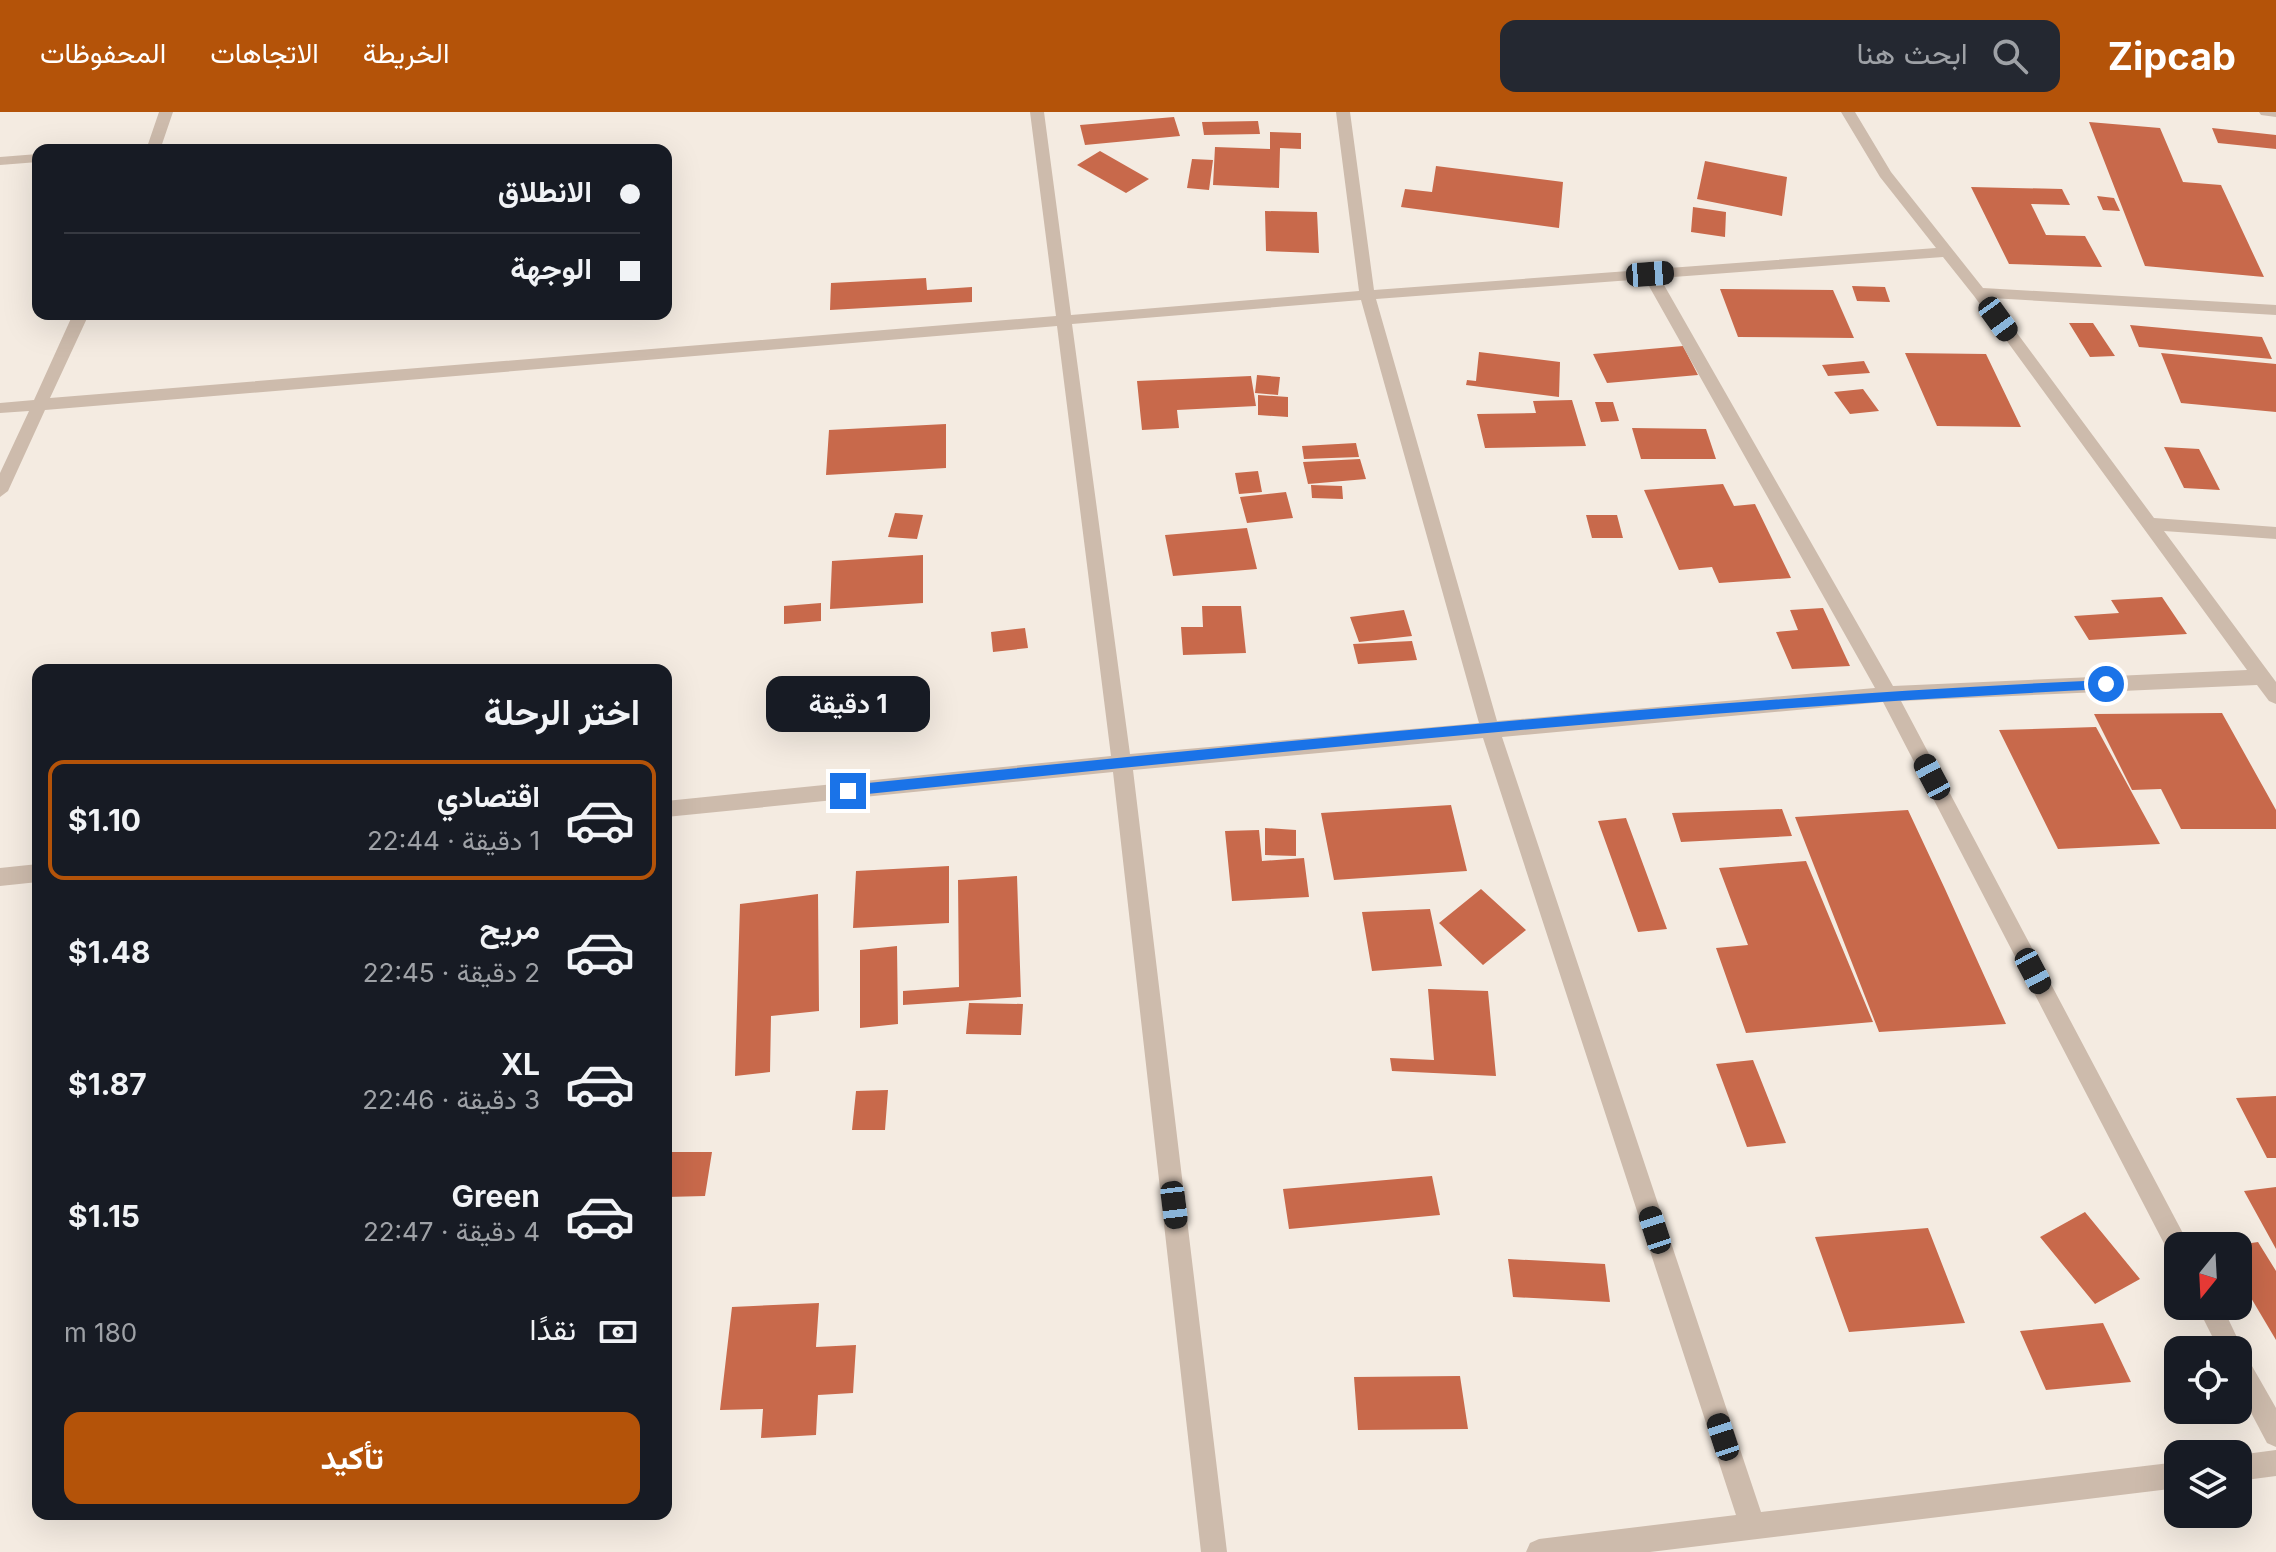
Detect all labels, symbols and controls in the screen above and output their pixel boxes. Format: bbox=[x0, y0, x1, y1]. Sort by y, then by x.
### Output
search box bbox=[1500, 20, 2060, 92]
text: Zipcab bbox=[2108, 33, 2236, 79]
icon: search bbox=[1988, 34, 2032, 78]
text: ابحث هنا bbox=[1856, 35, 1968, 71]
text: المحفوظات bbox=[40, 36, 166, 70]
text: الاتجاهات bbox=[210, 36, 319, 70]
text: الخريطة bbox=[363, 36, 449, 70]
text: الانطلاق bbox=[498, 173, 592, 209]
text: الوجهة bbox=[510, 250, 592, 286]
car bbox=[1625, 260, 1675, 288]
car bbox=[1974, 293, 2022, 345]
route start bbox=[2088, 666, 2124, 702]
callout: 1 دقيقة bbox=[766, 675, 930, 731]
text: 1 دقيقة bbox=[809, 688, 887, 719]
text: اختر الرحلة bbox=[484, 690, 640, 734]
car bbox=[1910, 750, 1954, 804]
route end bbox=[830, 773, 866, 809]
text: اقتصادي bbox=[437, 778, 540, 814]
icon: car bbox=[564, 784, 636, 856]
text: $1.10 bbox=[68, 802, 141, 838]
text: 1 دقيقة · 22:44 bbox=[367, 825, 540, 856]
text: مريح bbox=[480, 910, 540, 946]
icon: car bbox=[564, 916, 636, 988]
text: $1.48 bbox=[68, 934, 150, 970]
car bbox=[2011, 944, 2055, 998]
text: 2 دقيقة · 22:45 bbox=[363, 957, 540, 988]
text: XL bbox=[501, 1046, 540, 1082]
icon: car bbox=[564, 1048, 636, 1120]
text: $1.87 bbox=[68, 1066, 147, 1102]
text: 3 دقيقة · 22:46 bbox=[362, 1084, 540, 1115]
text: Green bbox=[452, 1178, 540, 1214]
icon: car bbox=[564, 1180, 636, 1252]
car bbox=[1159, 1180, 1189, 1230]
text: $1.15 bbox=[68, 1198, 140, 1234]
car bbox=[1636, 1203, 1674, 1257]
text: 4 دقيقة · 22:47 bbox=[363, 1216, 540, 1247]
north arrow bbox=[2164, 1232, 2252, 1320]
map controls bbox=[2164, 1232, 2252, 1528]
icon: cash bbox=[596, 1310, 640, 1354]
text: نقدًا bbox=[530, 1311, 576, 1347]
text: 180 m bbox=[64, 1317, 137, 1348]
button: locate bbox=[2164, 1336, 2252, 1424]
car bbox=[1704, 1410, 1742, 1464]
button: تأكيد bbox=[64, 1412, 640, 1504]
button: layers bbox=[2164, 1440, 2252, 1528]

